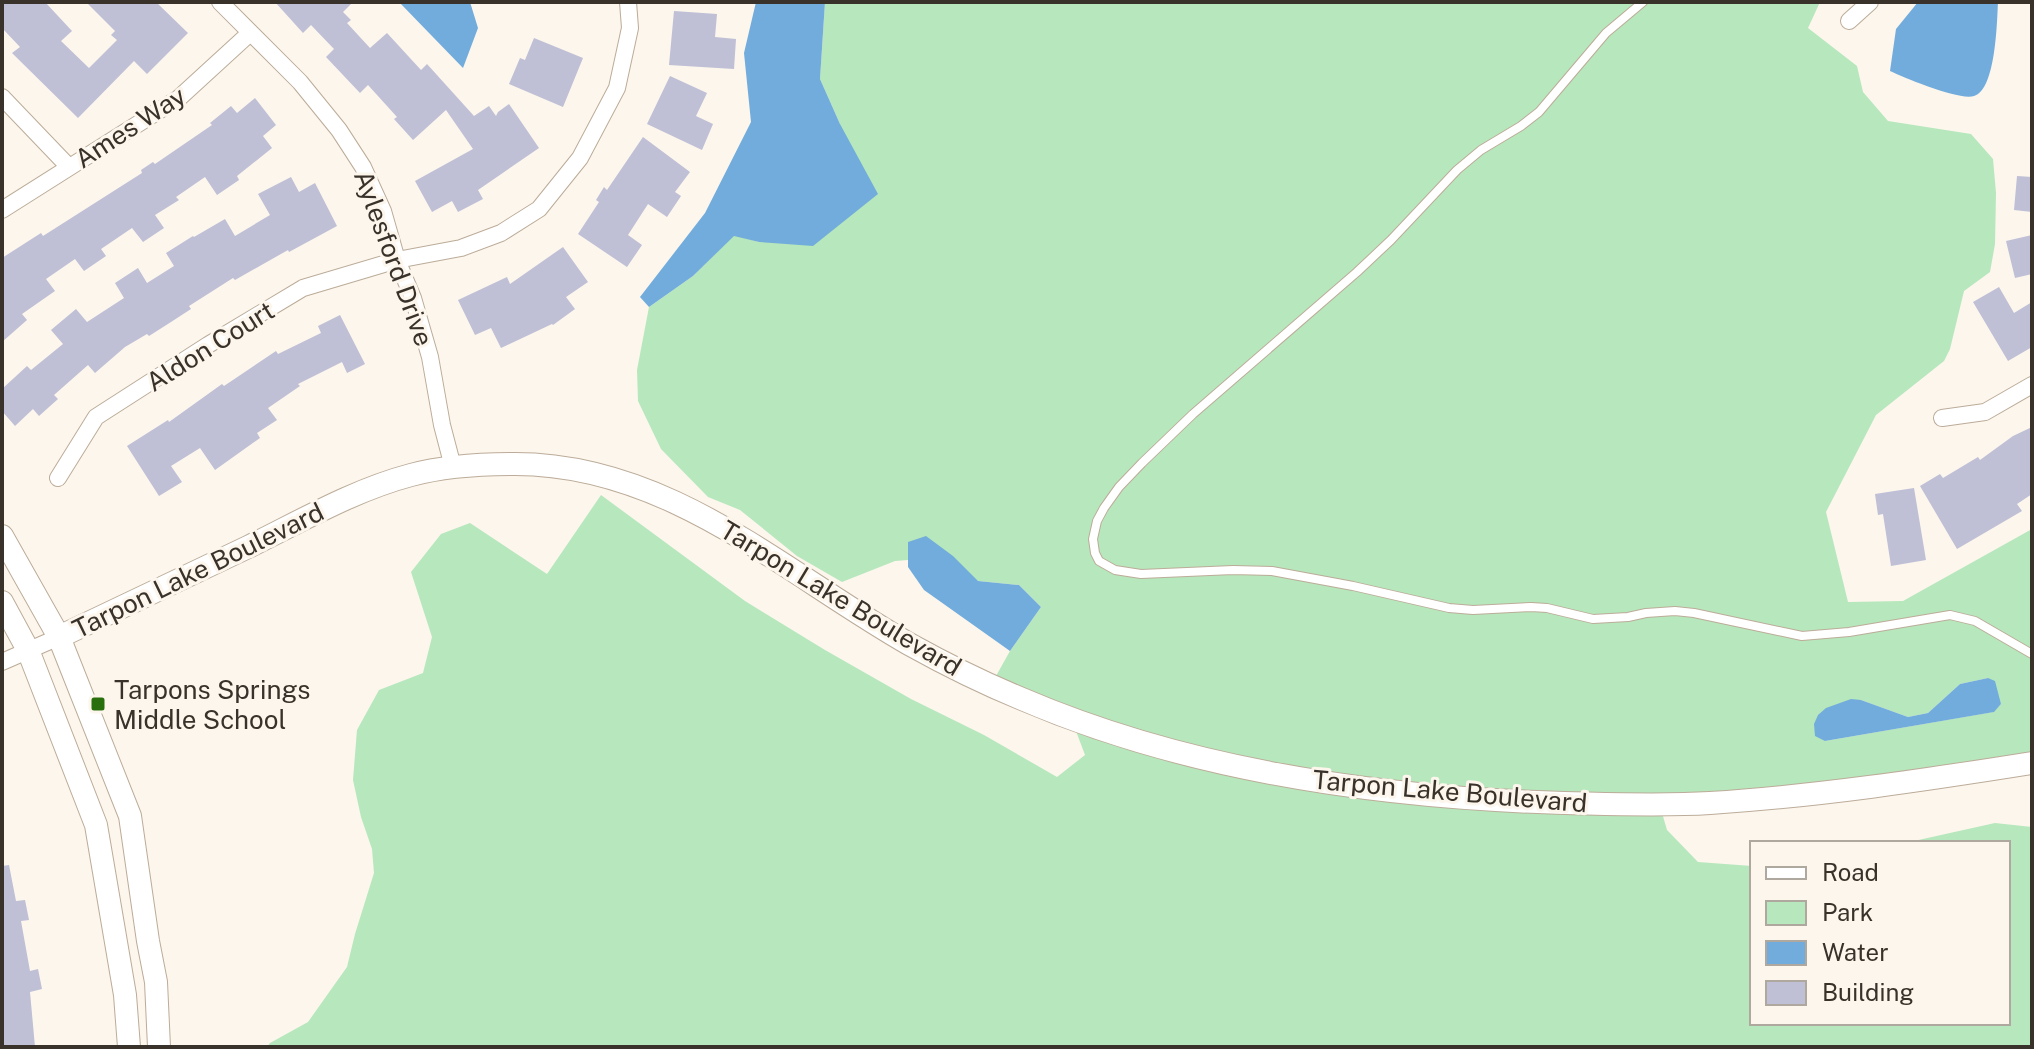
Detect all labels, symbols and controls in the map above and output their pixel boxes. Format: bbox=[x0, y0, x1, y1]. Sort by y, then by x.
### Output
street label: Ames Way bbox=[69, 80, 191, 174]
street label: Aylesford Drive bbox=[348, 166, 440, 350]
street label: Aldon Court bbox=[140, 294, 280, 398]
street label: Tarpon Lake Boulevard bbox=[67, 496, 329, 644]
street label: Tarpon Lake Boulevard bbox=[715, 514, 967, 682]
place label: Tarpons Springs Middle School bbox=[114, 674, 310, 735]
marker: Tarpons Springs Middle School bbox=[89, 695, 107, 713]
street label: Tarpon Lake Boulevard bbox=[1311, 764, 1589, 818]
legend bbox=[1750, 841, 2010, 1025]
text: Road bbox=[1822, 858, 1879, 886]
text: Park bbox=[1822, 898, 1873, 926]
text: Water bbox=[1822, 938, 1889, 966]
text: Building bbox=[1822, 978, 1914, 1006]

